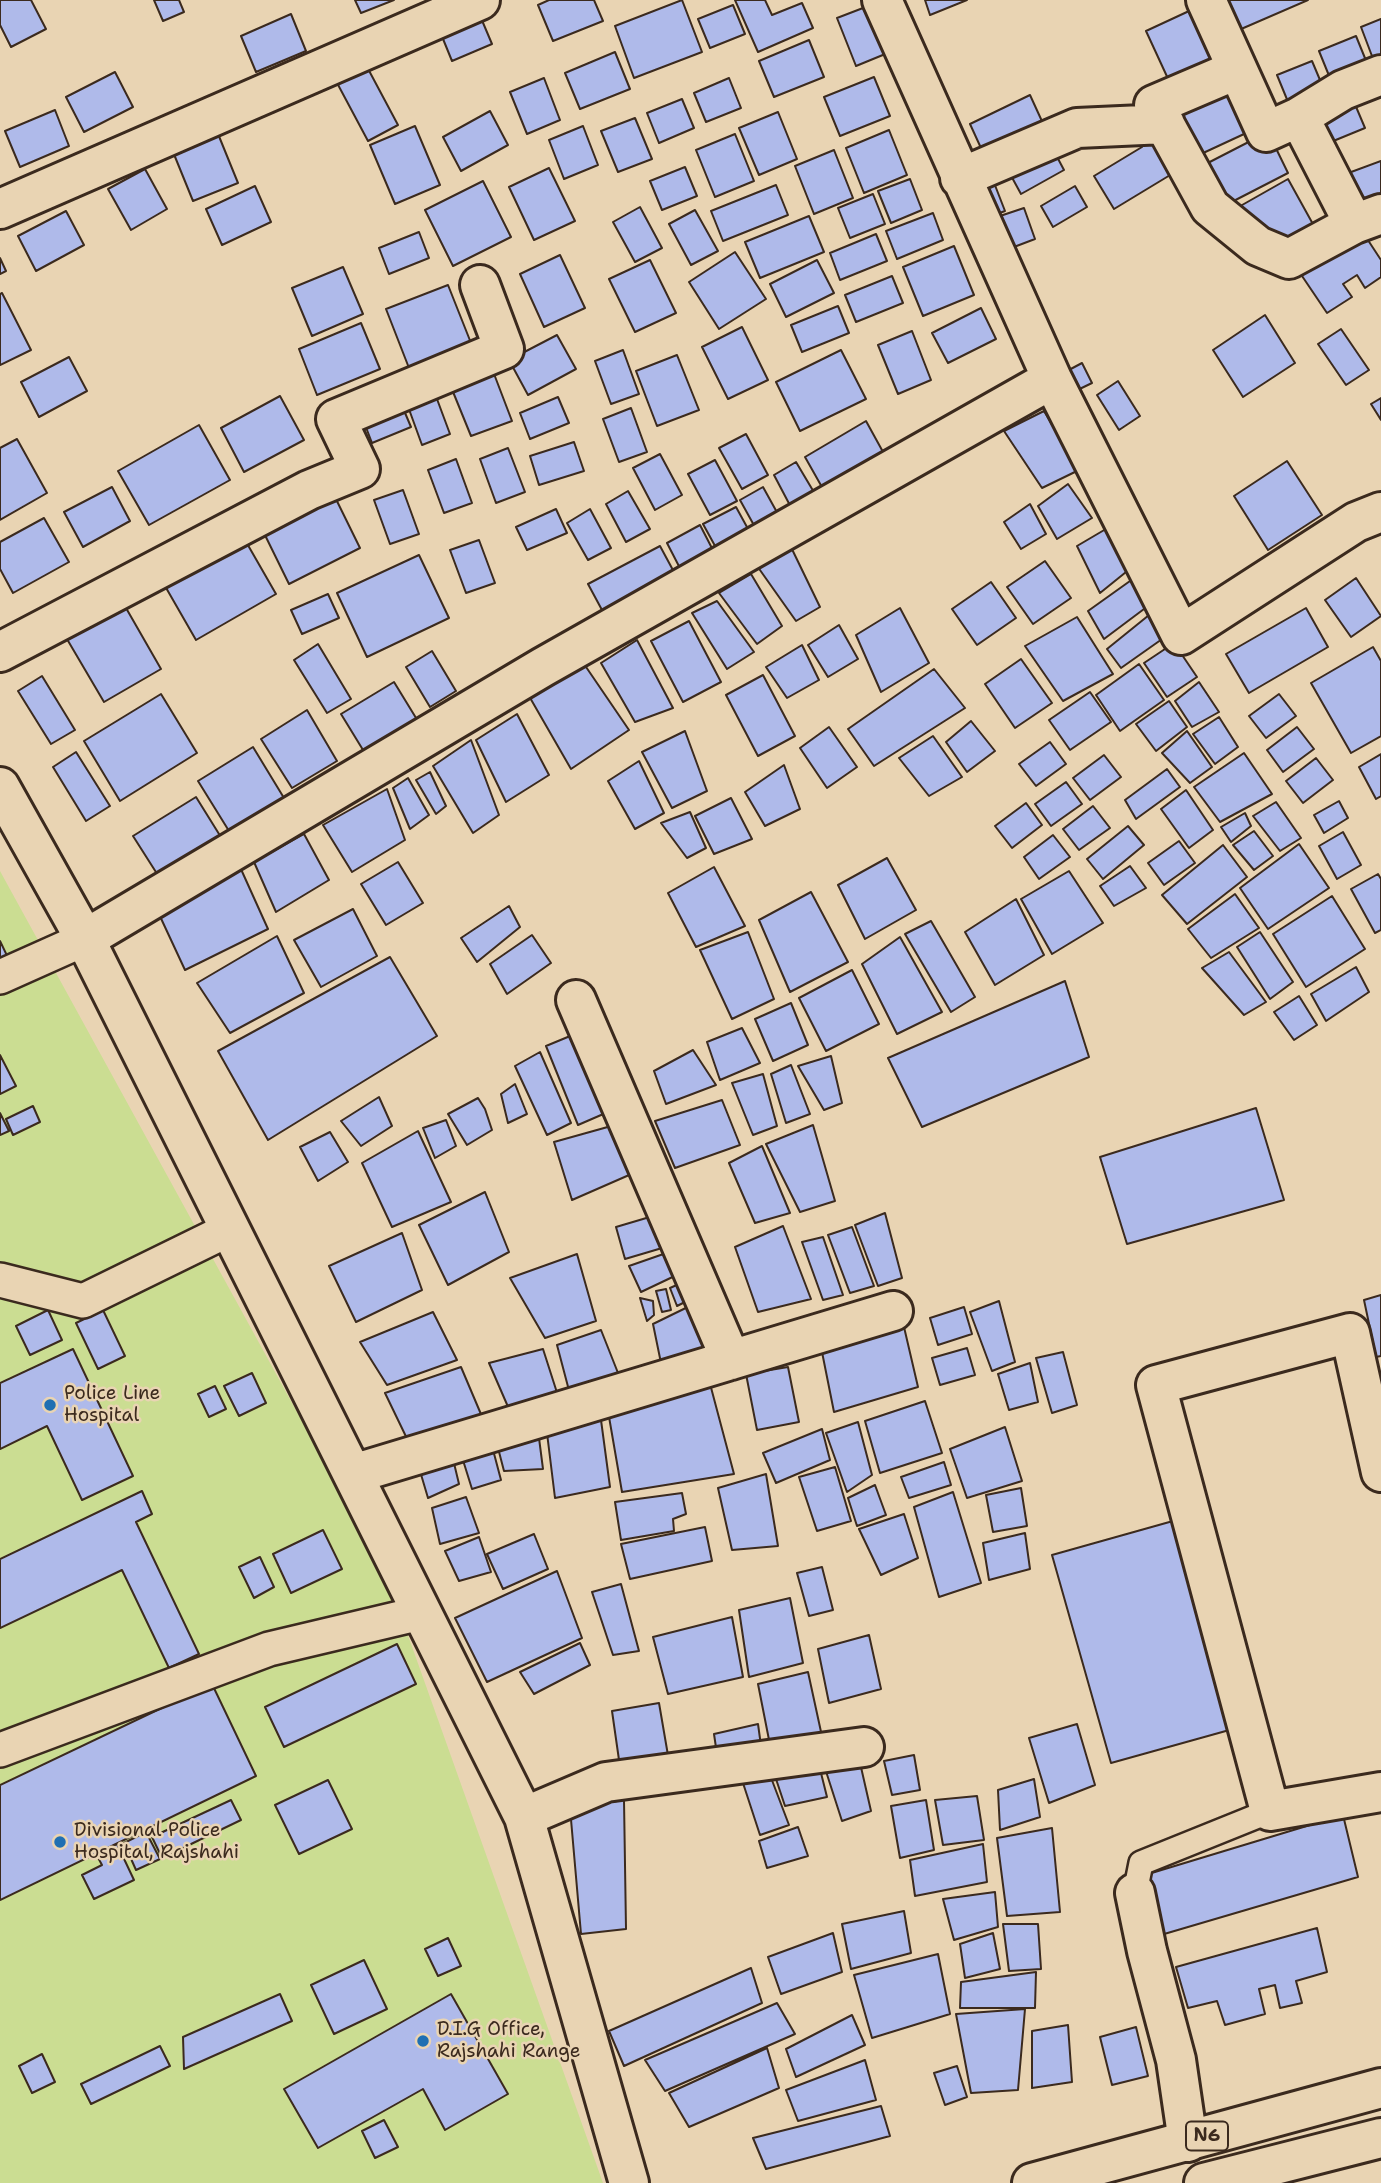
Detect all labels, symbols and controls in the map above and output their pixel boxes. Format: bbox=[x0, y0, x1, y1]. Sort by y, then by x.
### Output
place label: Police Line Hospital bbox=[64, 1383, 160, 1427]
marker: Police Line Hospital bbox=[42, 1397, 58, 1413]
place label: Divisional Police Hospital, Rajshahi bbox=[74, 1820, 239, 1864]
marker: Divisional Police Hospital, Rajshahi bbox=[52, 1834, 68, 1850]
place label: D.I.G Office, Rajshahi Range bbox=[437, 2019, 581, 2063]
marker: D.I.G Office, Rajshahi Range bbox=[415, 2033, 431, 2049]
road number: N6 bbox=[1186, 2122, 1228, 2150]

